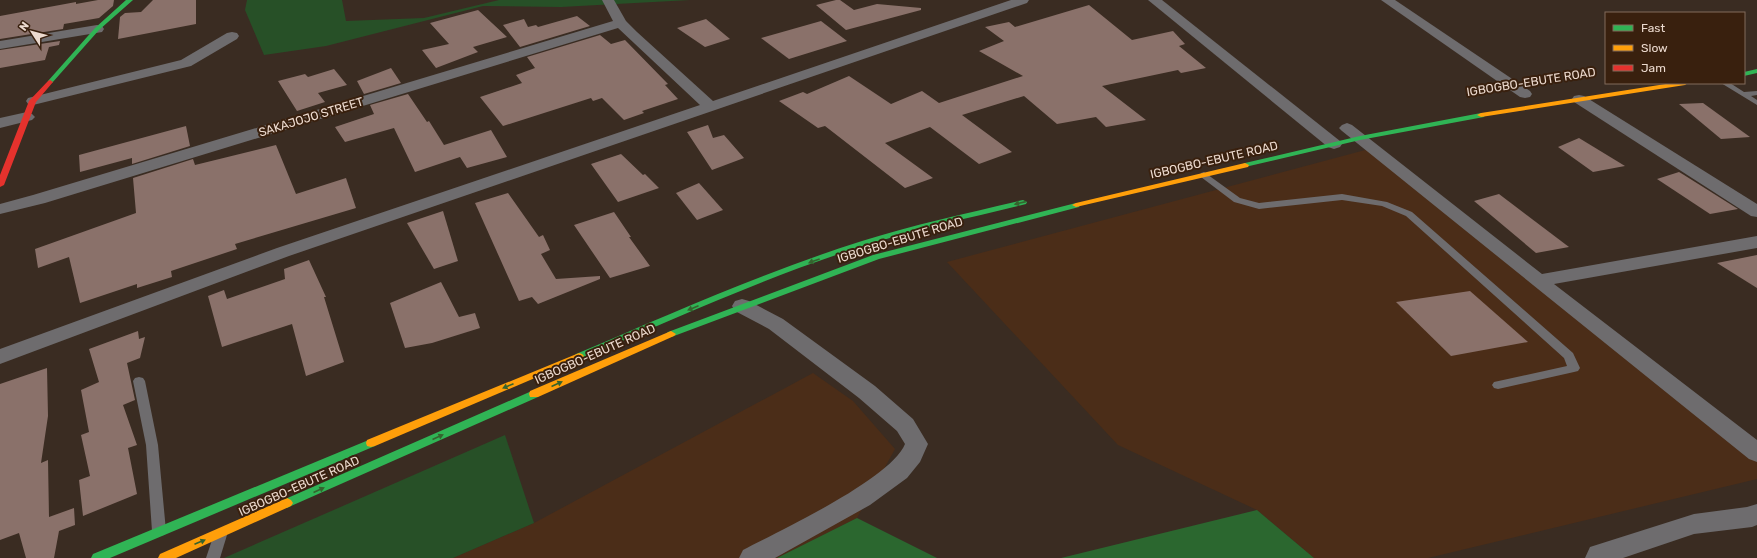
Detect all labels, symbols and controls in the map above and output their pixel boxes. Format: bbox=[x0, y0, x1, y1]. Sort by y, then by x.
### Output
north arrow bbox=[12, 12, 52, 52]
legend bbox=[1605, 12, 1745, 84]
text: N bbox=[17, 19, 32, 33]
text: Fast bbox=[1641, 21, 1665, 35]
text: Slow bbox=[1641, 41, 1668, 55]
text: Jam bbox=[1641, 61, 1666, 75]
street label: IGBOGBO-EBUTE ROAD bbox=[1465, 65, 1597, 99]
street label: SAKAJOJO STREET bbox=[257, 94, 365, 140]
street label: IGBOGBO-EBUTE ROAD bbox=[1149, 138, 1279, 182]
one-way arrow bbox=[1013, 201, 1026, 207]
street label: IGBOGBO-EBUTE ROAD bbox=[836, 214, 964, 266]
one-way arrow bbox=[807, 258, 819, 264]
one-way arrow bbox=[686, 305, 698, 311]
street label: IGBOGBO-EBUTE ROAD bbox=[532, 321, 658, 387]
one-way arrow bbox=[551, 381, 562, 387]
one-way arrow bbox=[502, 383, 514, 389]
one-way arrow bbox=[432, 434, 443, 440]
street label: IGBOGBO-EBUTE ROAD bbox=[236, 453, 362, 519]
one-way arrow bbox=[313, 487, 325, 493]
one-way arrow bbox=[195, 539, 207, 545]

